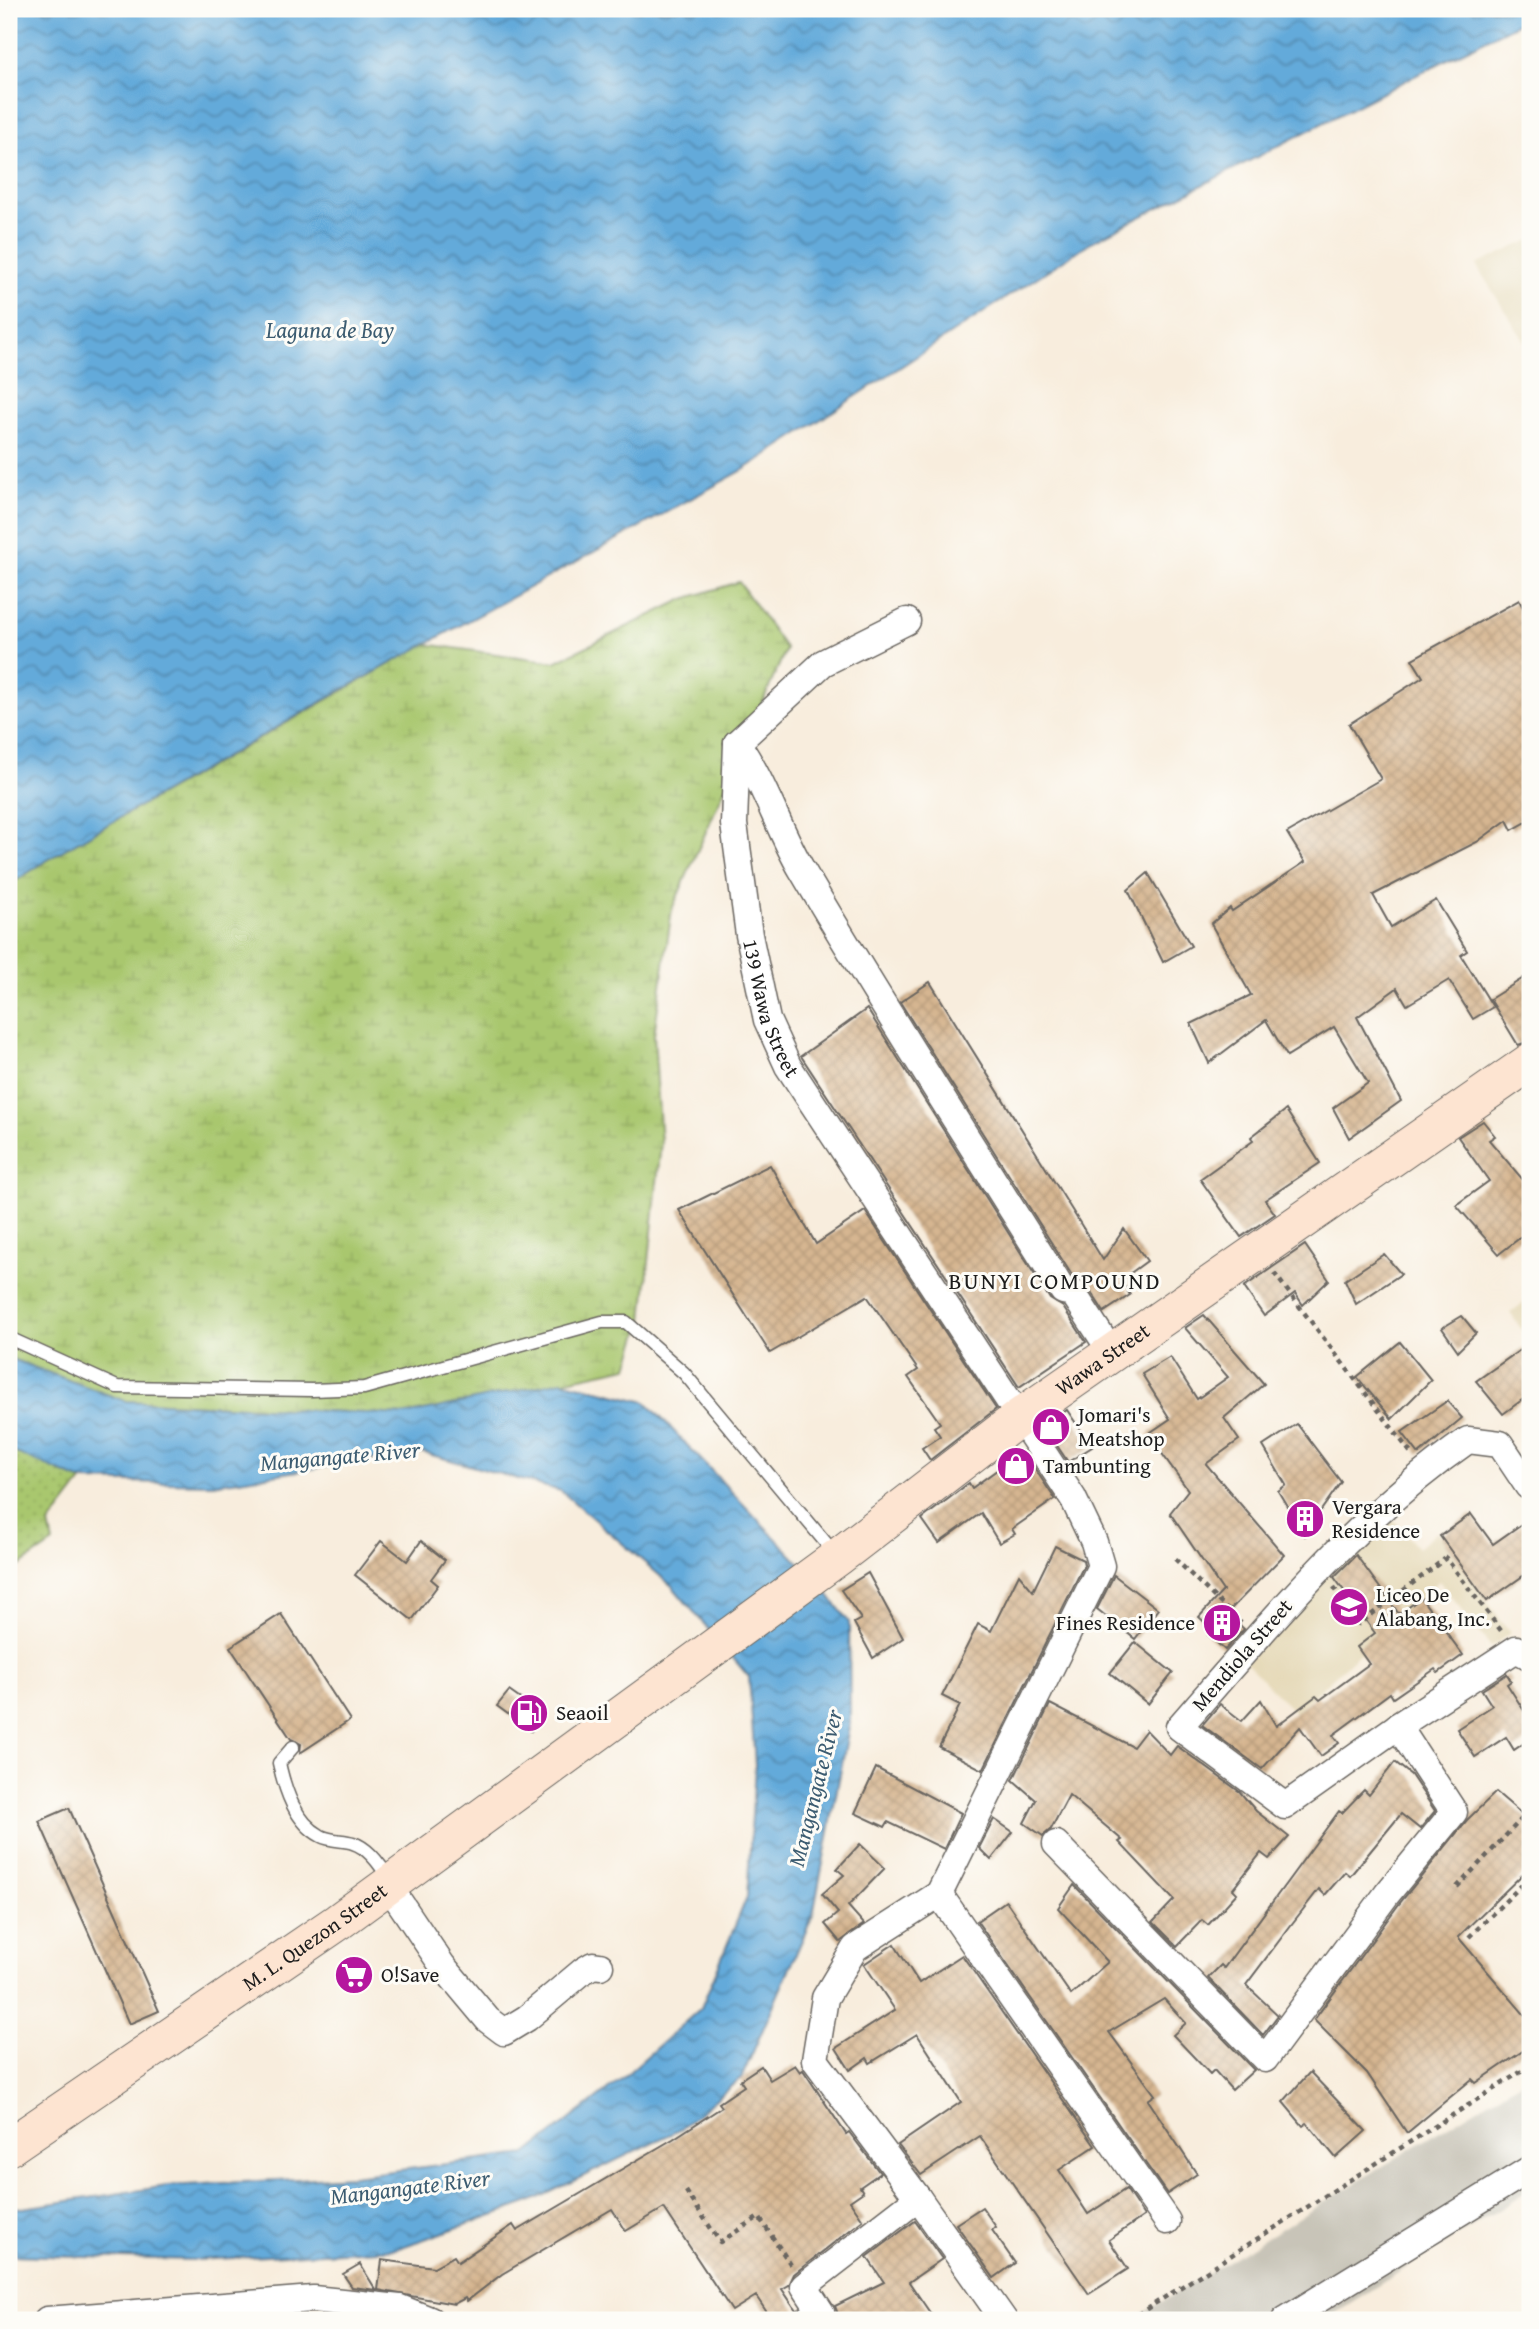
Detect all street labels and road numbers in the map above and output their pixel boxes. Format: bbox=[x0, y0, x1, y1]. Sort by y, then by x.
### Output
street label: 139 Wawa Street bbox=[735, 936, 808, 1084]
street label: Wawa Street bbox=[1049, 1315, 1156, 1403]
street label: Mendiola Street bbox=[1184, 1591, 1300, 1718]
street label: M. L. Quezon Street bbox=[236, 1875, 394, 1998]

